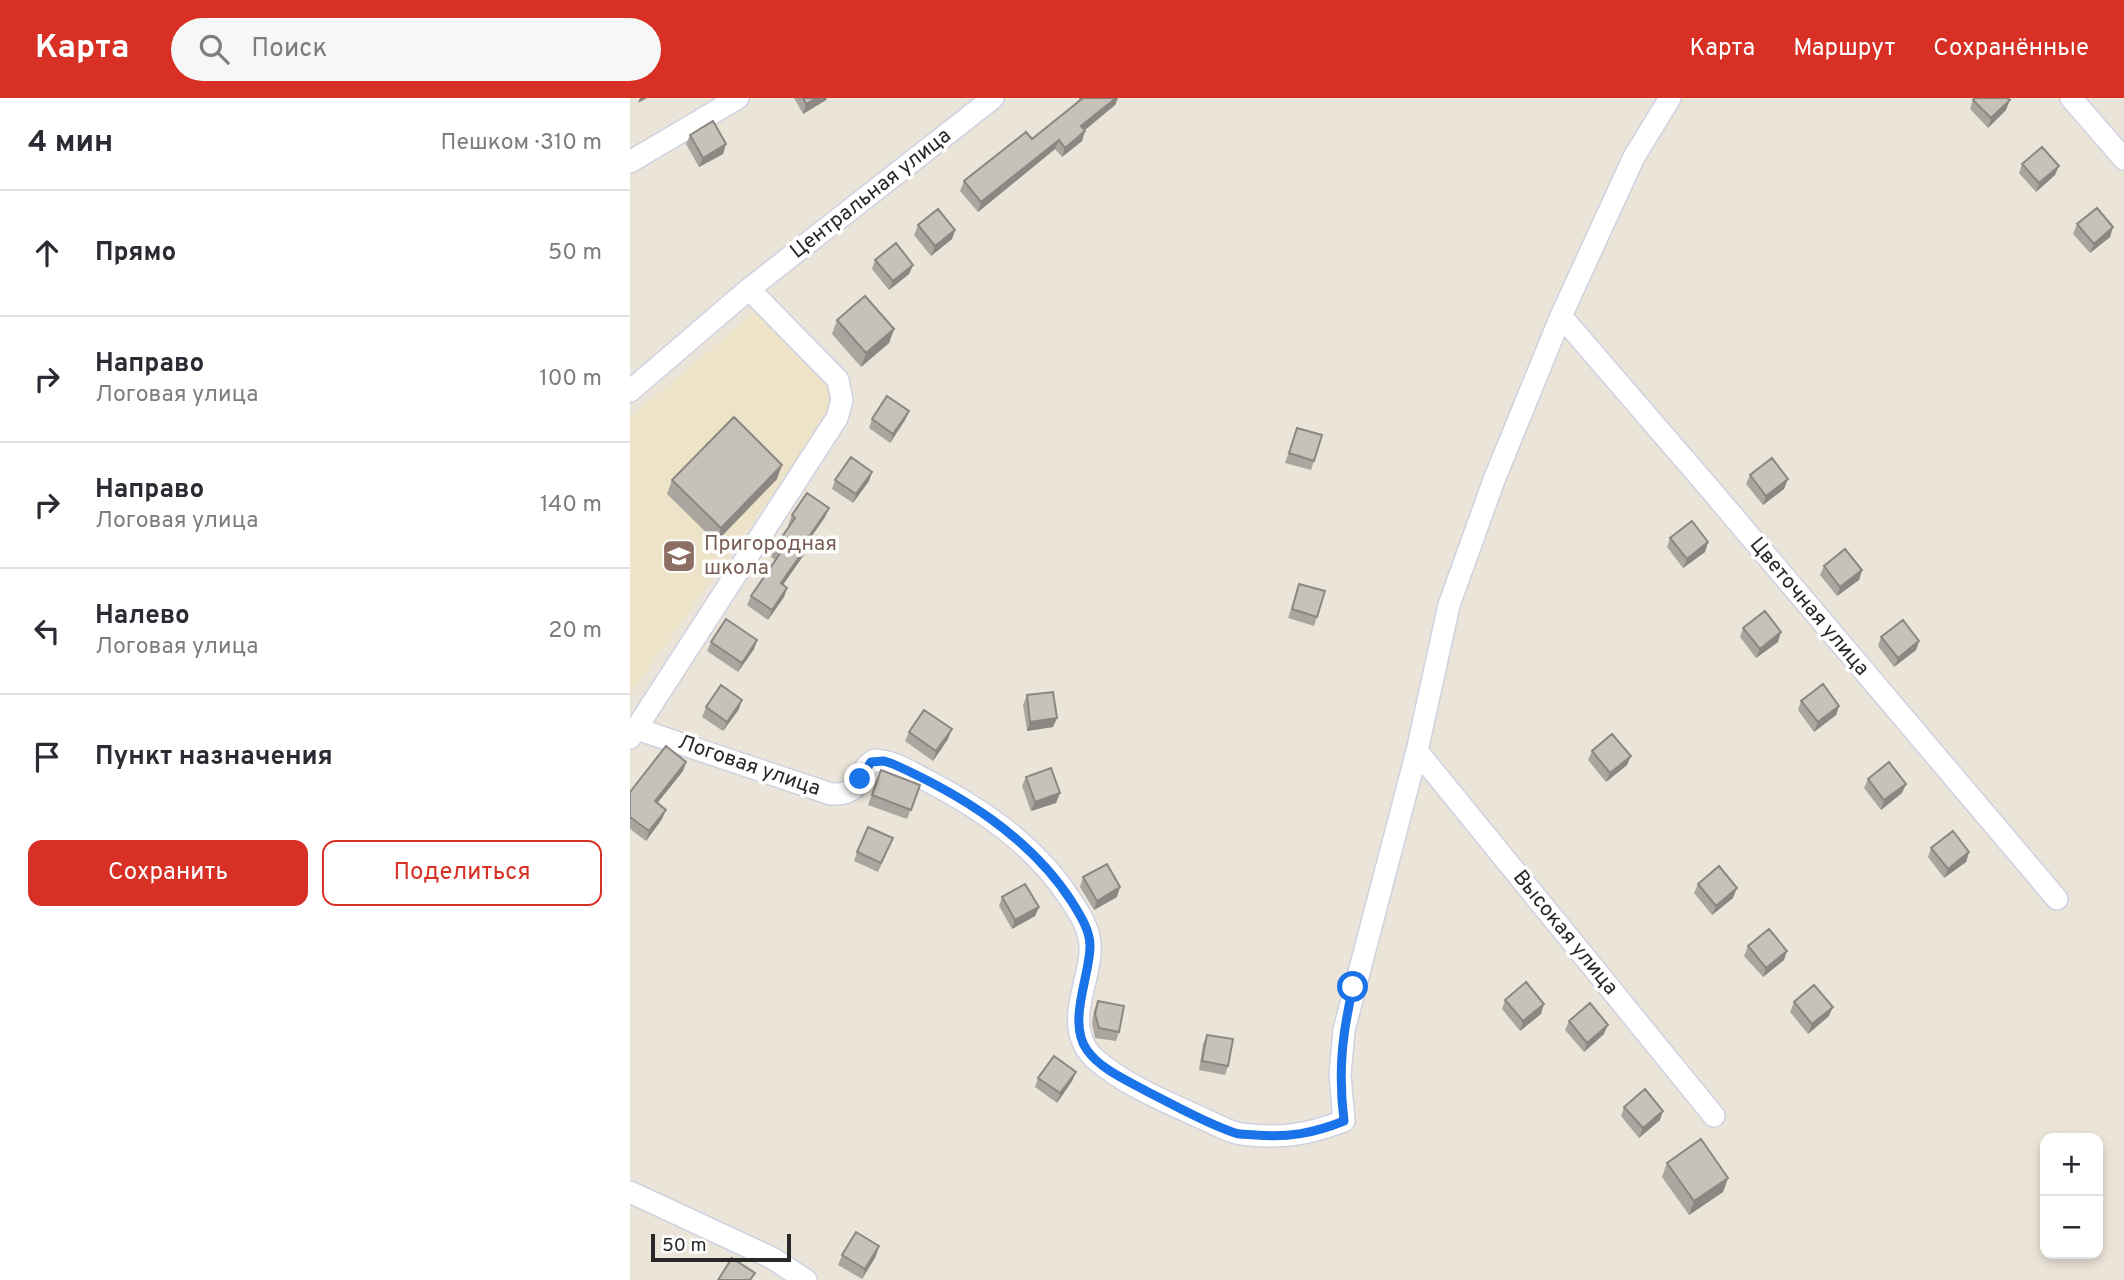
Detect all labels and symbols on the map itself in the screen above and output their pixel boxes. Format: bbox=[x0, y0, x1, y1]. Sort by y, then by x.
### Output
street label: Центральная улица bbox=[785, 123, 957, 265]
place label: Пригородная школа bbox=[704, 531, 837, 582]
street label: Цветочная улица bbox=[1743, 532, 1875, 682]
school or university icon: Пригородная школа bbox=[660, 537, 698, 575]
street label: Логовая улица bbox=[674, 729, 824, 803]
route end bbox=[844, 763, 875, 794]
street label: Высокая улица bbox=[1506, 865, 1624, 1001]
route start bbox=[1337, 971, 1368, 1002]
scale bar bbox=[651, 1231, 791, 1263]

